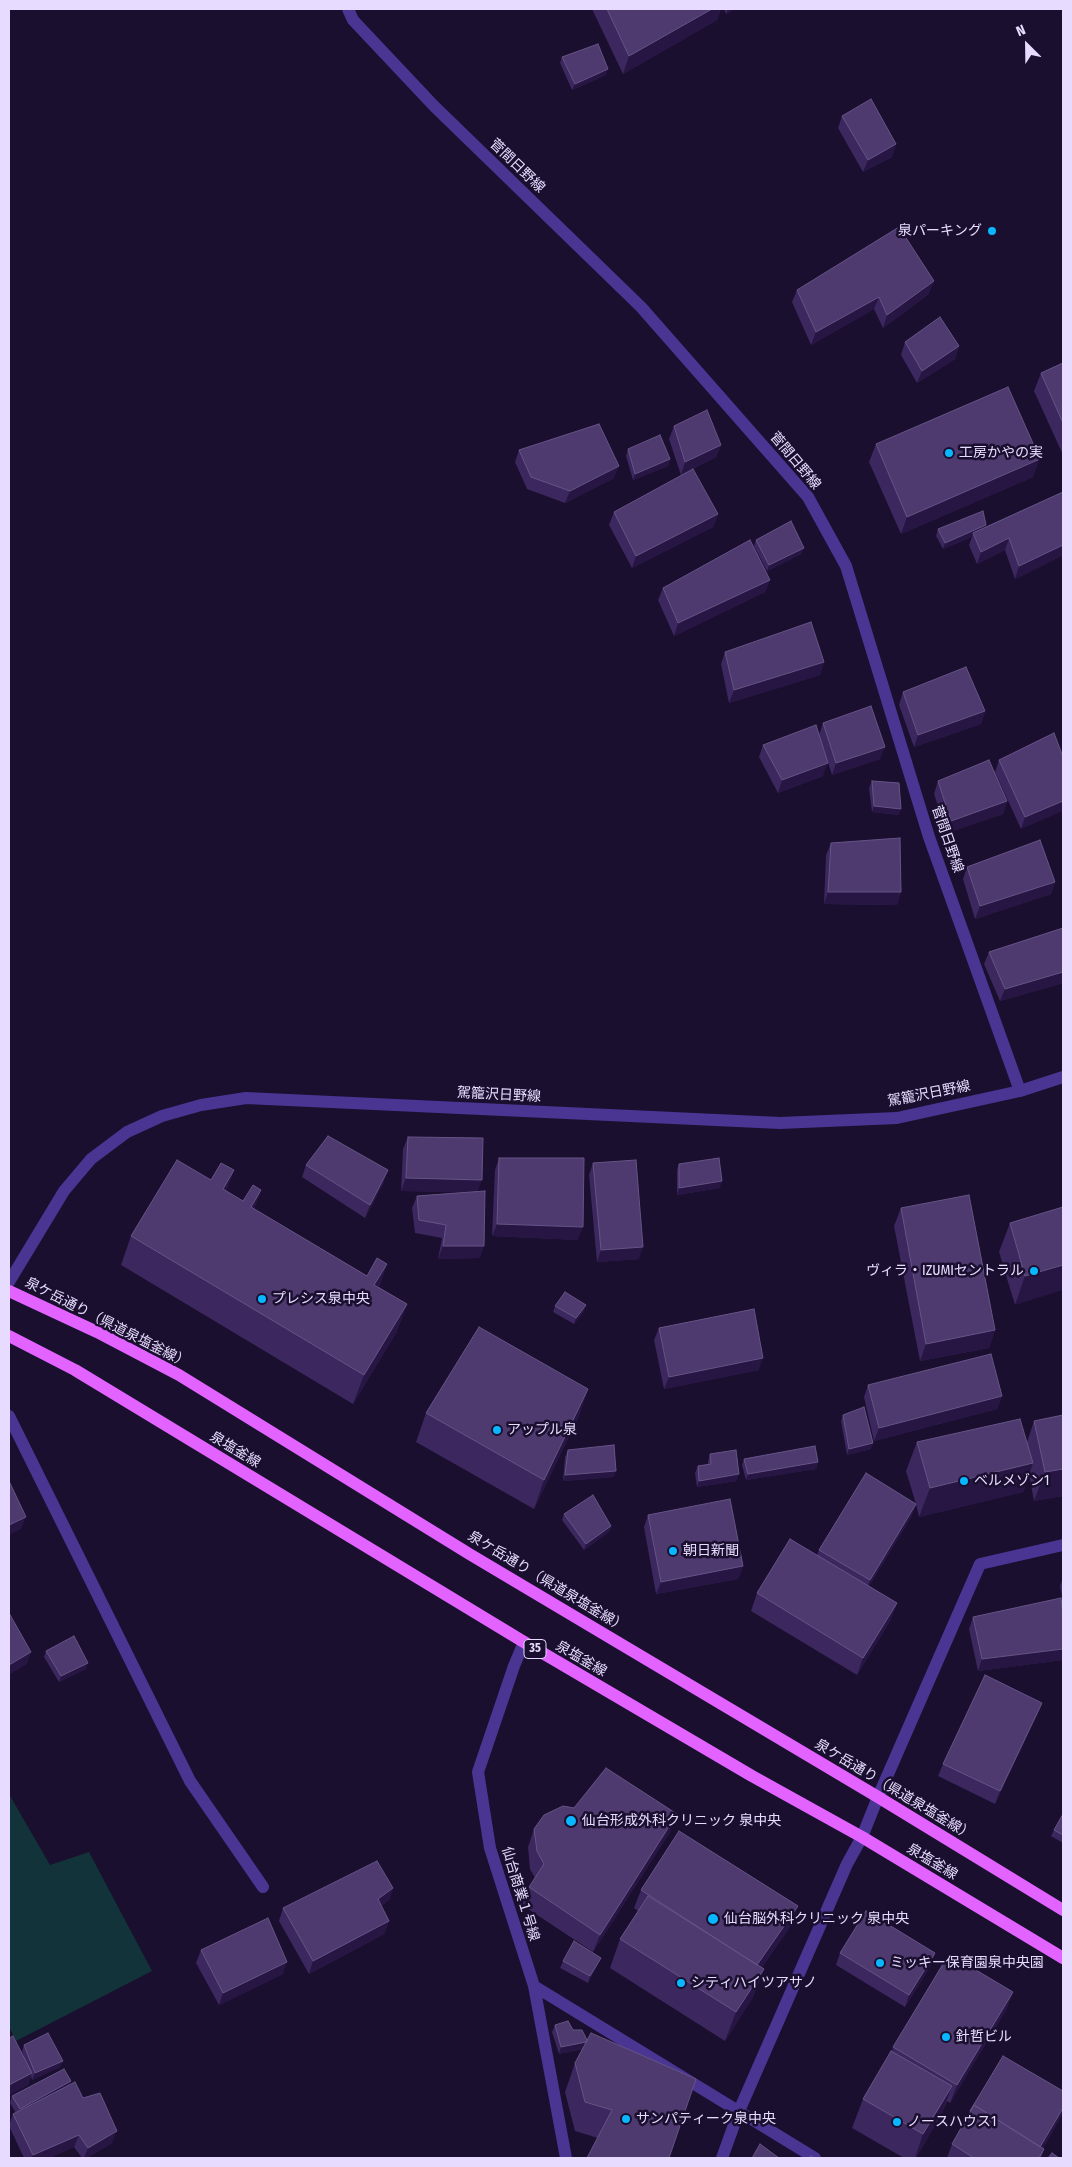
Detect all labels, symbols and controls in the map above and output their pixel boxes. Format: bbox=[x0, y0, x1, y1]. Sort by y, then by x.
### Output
north arrow bbox=[1002, 20, 1052, 70]
text: N bbox=[1014, 21, 1028, 40]
street label: 菅間日野線 bbox=[486, 136, 548, 196]
place label: 泉パーキング bbox=[898, 223, 982, 239]
marker: 泉パーキング bbox=[986, 225, 998, 237]
street label: 菅間日野線 bbox=[766, 429, 824, 493]
place label: 工房かやの実 bbox=[959, 445, 1043, 461]
marker: 工房かやの実 bbox=[943, 447, 955, 459]
street label: 菅間日野線 bbox=[928, 803, 966, 875]
street label: 駕籠沢日野線 bbox=[886, 1078, 972, 1110]
street label: 駕籠沢日野線 bbox=[457, 1084, 541, 1106]
place label: ヴィラ・IZUMIセントラル bbox=[866, 1263, 1024, 1279]
marker: ヴィラ・IZUMIセントラル bbox=[1028, 1265, 1040, 1277]
street label: 泉ケ岳通り（県道泉塩釜線） bbox=[22, 1274, 192, 1372]
place label: プレシス泉中央 bbox=[272, 1291, 370, 1307]
marker: プレシス泉中央 bbox=[256, 1293, 268, 1305]
place label: アップル泉 bbox=[507, 1422, 577, 1438]
marker: アップル泉 bbox=[491, 1424, 503, 1436]
street label: 泉塩釜線 bbox=[207, 1428, 263, 1472]
place label: ベルメゾン1 bbox=[974, 1473, 1049, 1489]
marker: ベルメゾン1 bbox=[958, 1475, 970, 1487]
street label: 泉ケ岳通り（県道泉塩釜線） bbox=[465, 1528, 629, 1636]
place label: 朝日新聞 bbox=[683, 1543, 739, 1559]
marker: 朝日新聞 bbox=[667, 1545, 679, 1557]
street label: 泉塩釜線 bbox=[553, 1638, 609, 1680]
road number: 35 bbox=[524, 1640, 546, 1658]
street label: 泉ケ岳通り（県道泉塩釜線） bbox=[812, 1736, 976, 1844]
place label: 仙台形成外科クリニック 泉中央 bbox=[582, 1813, 781, 1829]
marker: 仙台形成外科クリニック 泉中央 bbox=[564, 1814, 578, 1828]
street label: 泉塩釜線 bbox=[904, 1840, 960, 1884]
street label: 仙台商業１号線 bbox=[498, 1845, 542, 1943]
place label: 仙台脳外科クリニック 泉中央 bbox=[724, 1911, 909, 1927]
marker: 仙台脳外科クリニック 泉中央 bbox=[706, 1912, 720, 1926]
place label: ミッキー保育園泉中央園 bbox=[890, 1955, 1044, 1971]
marker: ミッキー保育園泉中央園 bbox=[874, 1957, 886, 1969]
place label: シティハイツアサノ bbox=[691, 1975, 817, 1991]
marker: シティハイツアサノ bbox=[675, 1977, 687, 1989]
place label: 針哲ビル bbox=[956, 2029, 1012, 2045]
marker: 針哲ビル bbox=[940, 2031, 952, 2043]
place label: サンパティーク泉中央 bbox=[636, 2111, 776, 2127]
marker: サンパティーク泉中央 bbox=[620, 2113, 632, 2125]
place label: ノースハウス1 bbox=[907, 2114, 996, 2130]
marker: ノースハウス1 bbox=[891, 2116, 903, 2128]

